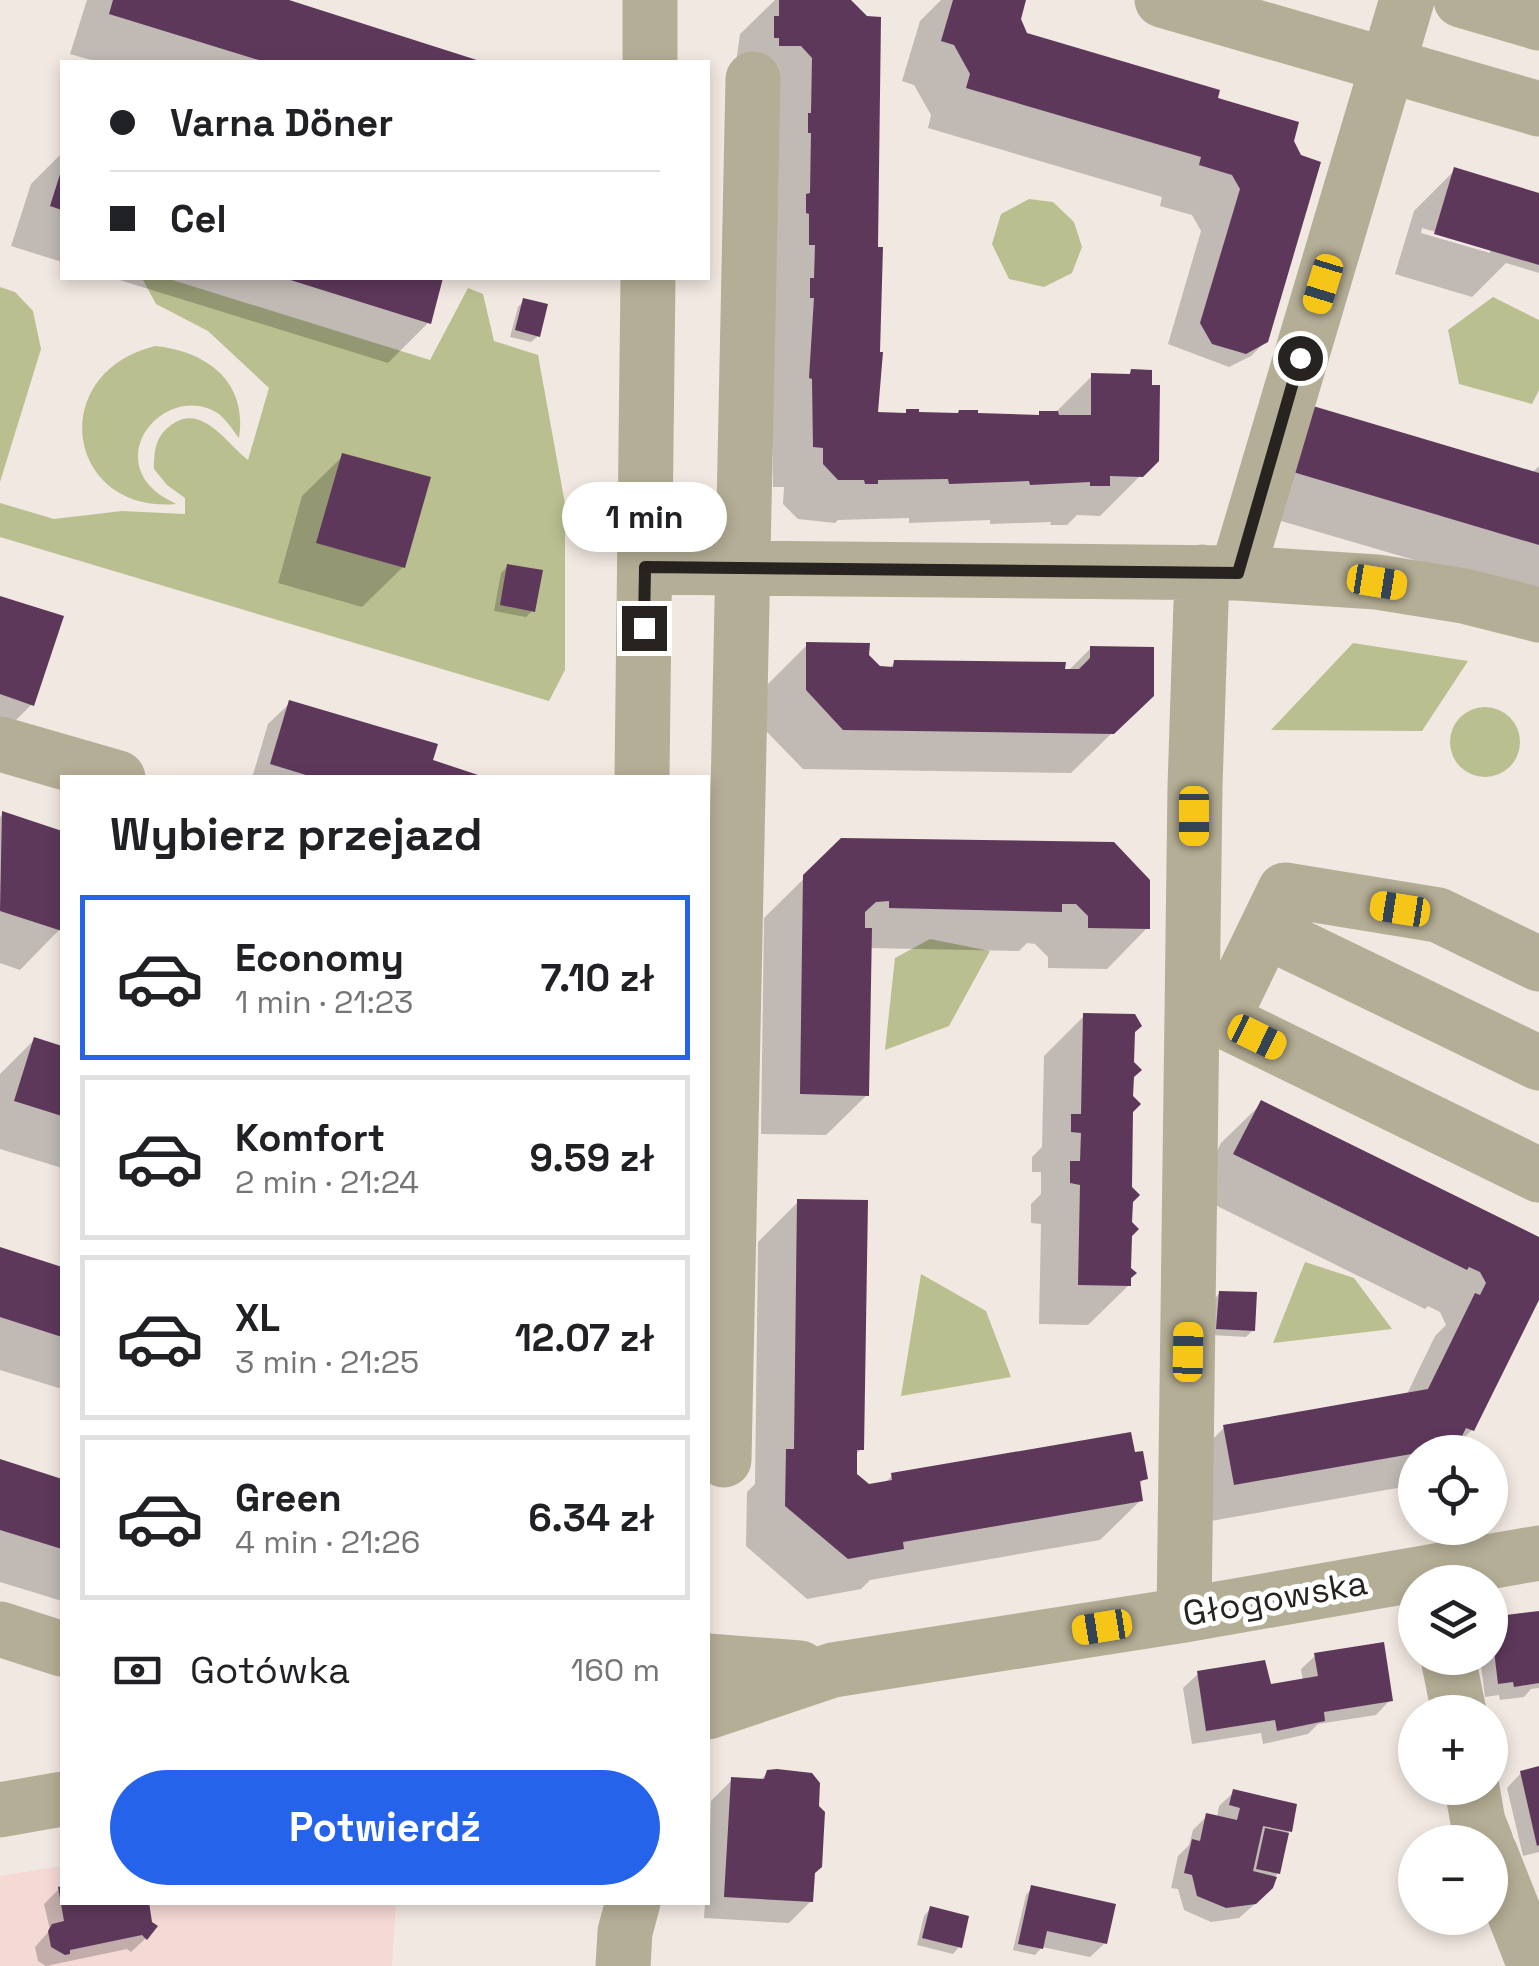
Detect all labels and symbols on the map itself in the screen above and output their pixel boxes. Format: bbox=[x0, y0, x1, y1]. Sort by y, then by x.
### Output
car bbox=[1300, 251, 1346, 317]
route start bbox=[1278, 336, 1323, 381]
callout: 1 min bbox=[562, 483, 726, 553]
car bbox=[1345, 562, 1409, 602]
route end bbox=[622, 606, 667, 651]
car bbox=[1179, 786, 1209, 846]
car bbox=[1368, 889, 1432, 929]
car bbox=[1223, 1010, 1291, 1064]
car bbox=[1172, 1322, 1204, 1382]
street label: Głogowska bbox=[1179, 1560, 1371, 1636]
car bbox=[1070, 1607, 1134, 1647]

